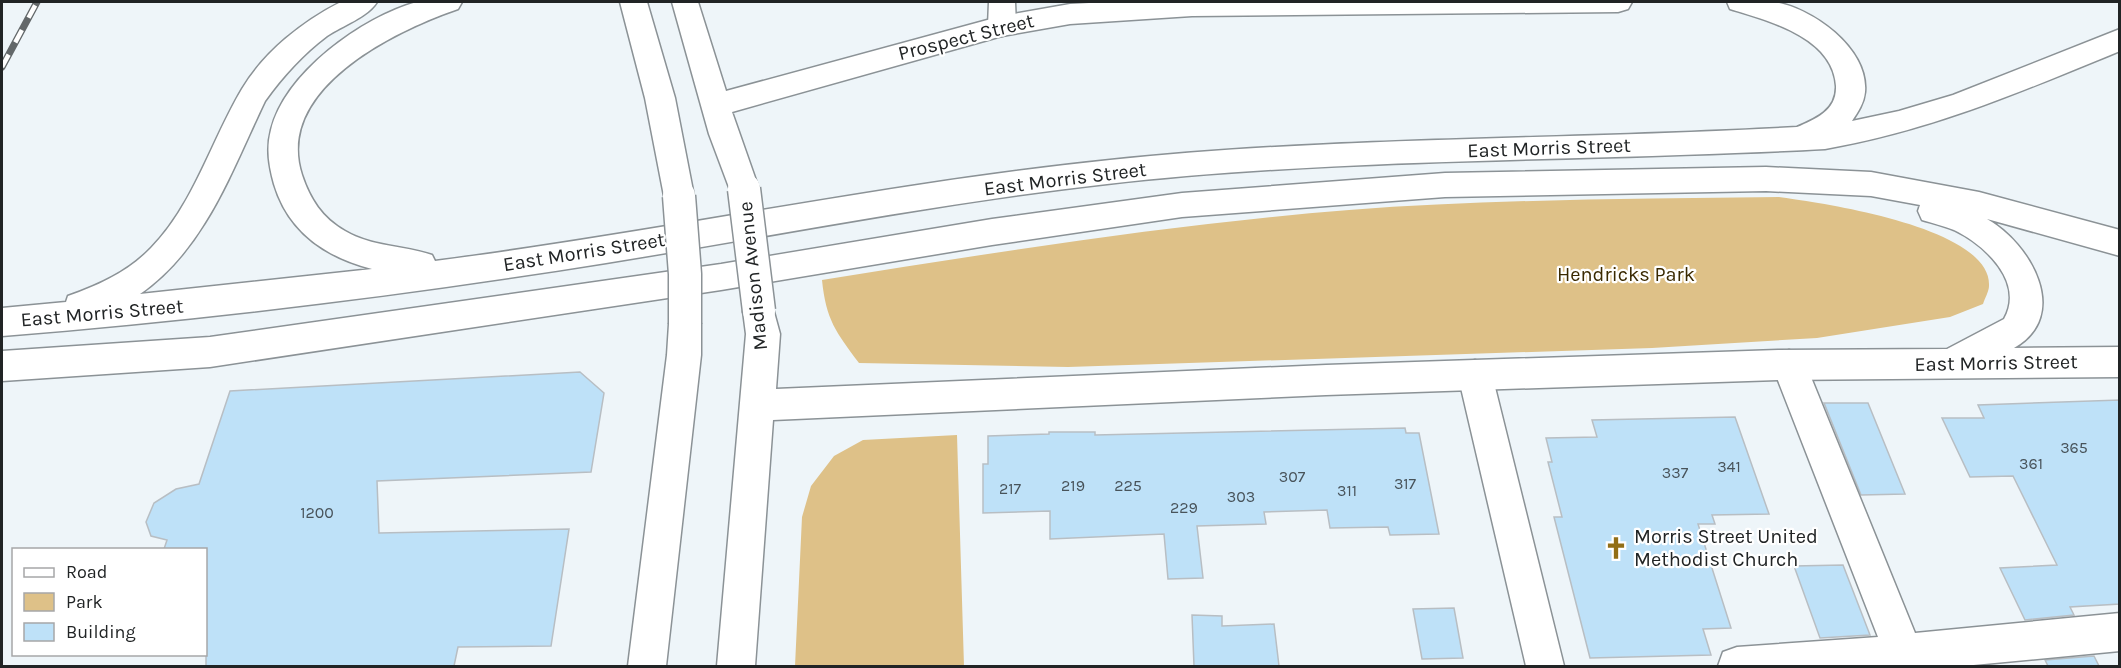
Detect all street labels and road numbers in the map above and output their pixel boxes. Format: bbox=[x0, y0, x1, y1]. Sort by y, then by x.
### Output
street label: Prospect Street bbox=[896, 9, 1037, 65]
street label: East Morris Street bbox=[1467, 134, 1632, 162]
street label: East Morris Street bbox=[982, 158, 1148, 200]
street label: Madison Avenue bbox=[734, 200, 772, 352]
street label: East Morris Street bbox=[501, 228, 667, 276]
street label: East Morris Street bbox=[20, 294, 185, 332]
street label: East Morris Street bbox=[1914, 350, 2078, 376]

